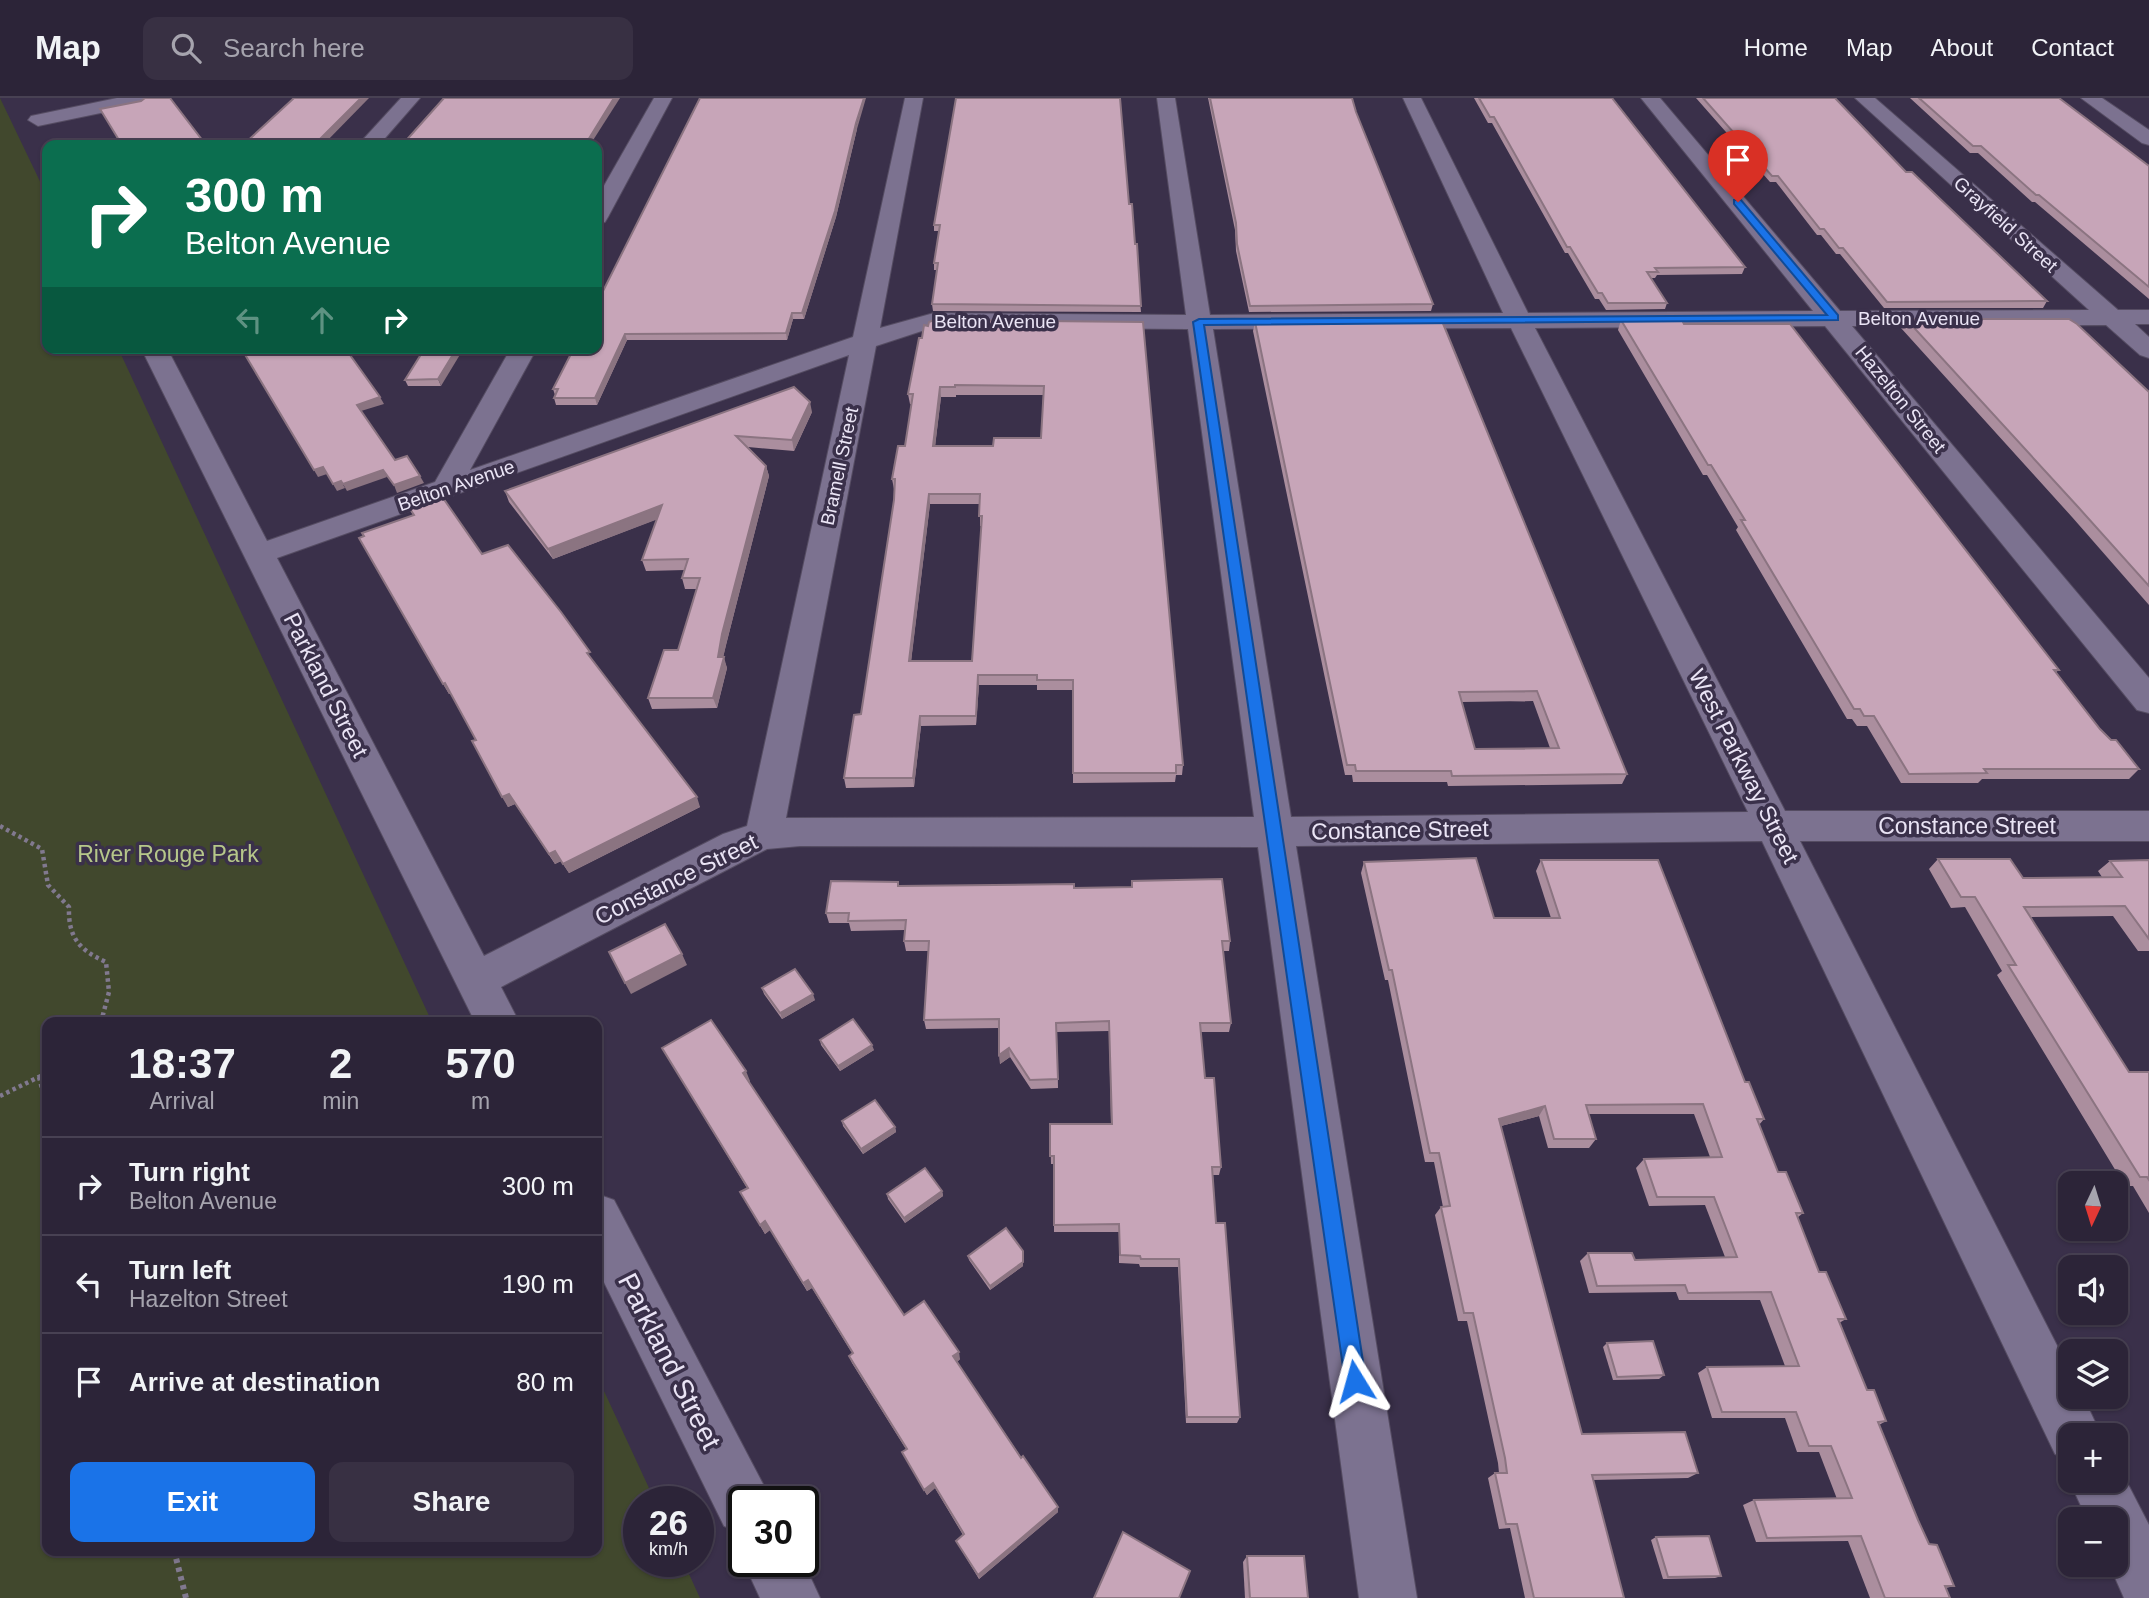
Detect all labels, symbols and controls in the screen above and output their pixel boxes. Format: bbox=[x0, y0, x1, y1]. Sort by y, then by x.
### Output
search box bbox=[143, 17, 633, 80]
text: Map bbox=[35, 29, 101, 66]
icon: search bbox=[167, 29, 205, 67]
text: Search here bbox=[223, 33, 365, 63]
text: Home bbox=[1744, 34, 1808, 61]
text: Map bbox=[1846, 34, 1893, 61]
text: About bbox=[1931, 34, 1993, 61]
text: Contact bbox=[2031, 34, 2114, 61]
pin bbox=[1708, 130, 1768, 202]
icon: arrive bbox=[1719, 141, 1757, 179]
icon: right bbox=[70, 168, 161, 259]
text: 300 m bbox=[185, 168, 324, 222]
street label: Grayfield Street bbox=[1950, 172, 2062, 277]
text: Belton Avenue bbox=[185, 225, 391, 261]
icon: left bbox=[230, 301, 268, 339]
icon: ahead bbox=[303, 301, 341, 339]
icon: right bbox=[376, 301, 414, 339]
street label: Belton Avenue bbox=[1858, 308, 1980, 329]
street label: Belton Avenue bbox=[934, 311, 1056, 332]
street label: Hazelton Street bbox=[1851, 342, 1950, 457]
street label: Bramell Street bbox=[817, 404, 862, 527]
street label: Belton Avenue bbox=[395, 456, 517, 515]
street label: Parkland Street bbox=[278, 608, 374, 762]
street label: West Parkway Street bbox=[1684, 665, 1805, 868]
street label: Constance Street bbox=[1878, 813, 2056, 839]
street label: Constance Street bbox=[1311, 815, 1490, 845]
street label: Constance Street bbox=[590, 828, 762, 930]
park label: River Rouge Park bbox=[77, 841, 259, 867]
text: 18:37 bbox=[128, 1040, 236, 1087]
text: 2 bbox=[329, 1040, 352, 1087]
text: 570 bbox=[446, 1040, 516, 1087]
text: Arrival bbox=[149, 1088, 215, 1114]
text: min bbox=[322, 1088, 359, 1114]
text: m bbox=[471, 1088, 490, 1114]
text: Turn right bbox=[129, 1157, 250, 1187]
icon: right bbox=[70, 1167, 108, 1205]
text: 300 m bbox=[502, 1171, 574, 1201]
north arrow bbox=[2058, 1171, 2128, 1241]
map controls bbox=[2058, 1171, 2128, 1577]
text: Belton Avenue bbox=[129, 1188, 277, 1214]
text: Turn left bbox=[129, 1255, 231, 1285]
button: sound bbox=[2058, 1255, 2128, 1325]
icon: left bbox=[70, 1265, 108, 1303]
street label: Parkland Street bbox=[612, 1268, 727, 1454]
text: 190 m bbox=[502, 1269, 574, 1299]
text: Hazelton Street bbox=[129, 1286, 288, 1312]
button: layers bbox=[2058, 1339, 2128, 1409]
position arrow bbox=[1318, 1344, 1392, 1418]
icon: arrive bbox=[70, 1363, 108, 1401]
text: Arrive at destination bbox=[129, 1367, 380, 1397]
text: 80 m bbox=[516, 1367, 574, 1397]
button: + bbox=[2058, 1423, 2128, 1493]
button: Exit bbox=[70, 1462, 315, 1542]
button: Share bbox=[329, 1462, 574, 1542]
speed limit sign: 30 bbox=[728, 1486, 819, 1577]
text: 26 bbox=[649, 1503, 688, 1542]
button: − bbox=[2058, 1507, 2128, 1577]
text: km/h bbox=[649, 1539, 688, 1559]

